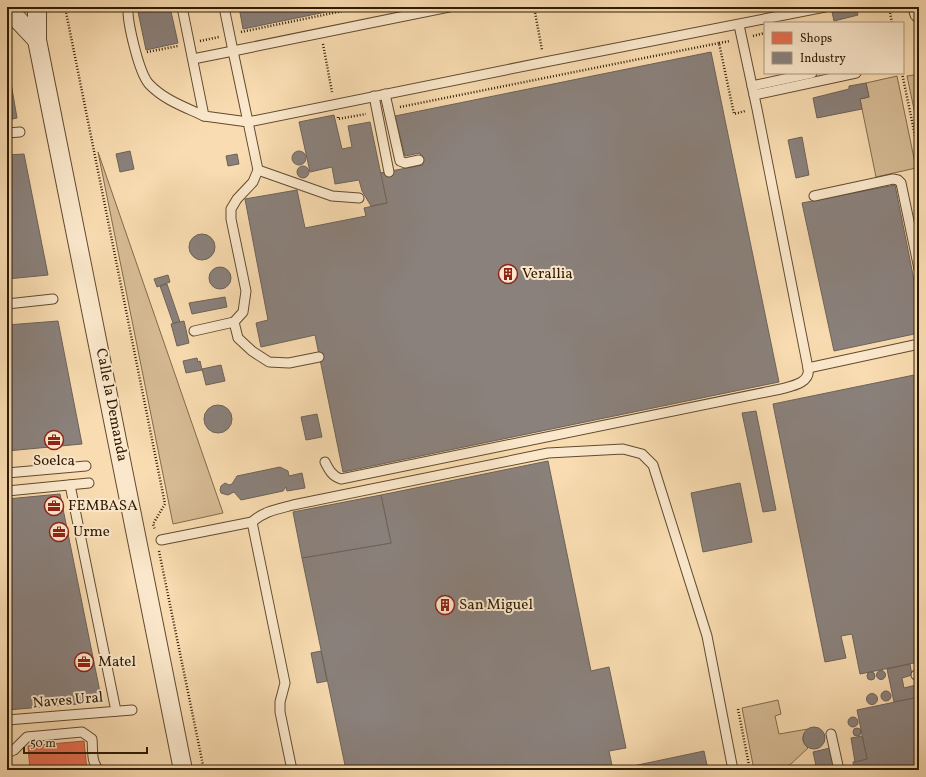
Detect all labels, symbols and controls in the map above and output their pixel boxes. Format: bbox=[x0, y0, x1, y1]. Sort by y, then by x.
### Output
legend bbox=[764, 22, 904, 74]
text: Shops bbox=[800, 31, 832, 47]
text: Industry bbox=[800, 51, 846, 67]
building icon: Verallia bbox=[497, 263, 519, 285]
place label: Verallia bbox=[522, 264, 573, 285]
street label: Calle la Demanda bbox=[90, 347, 132, 463]
office icon: Soelca bbox=[43, 429, 65, 451]
place label: Soelca bbox=[33, 451, 75, 472]
office icon: FEMBASA bbox=[43, 495, 65, 517]
place label: FEMBASA bbox=[68, 496, 138, 517]
office icon: Urme bbox=[48, 521, 70, 543]
place label: Urme bbox=[73, 522, 110, 543]
building icon: San Miguel bbox=[434, 594, 456, 616]
place label: San Miguel bbox=[459, 595, 533, 616]
office icon: Matel bbox=[73, 651, 95, 673]
place label: Matel bbox=[98, 652, 136, 673]
street label: Naves Ural bbox=[32, 687, 104, 715]
scale bar bbox=[24, 729, 147, 755]
text: 50 m bbox=[30, 736, 56, 752]

